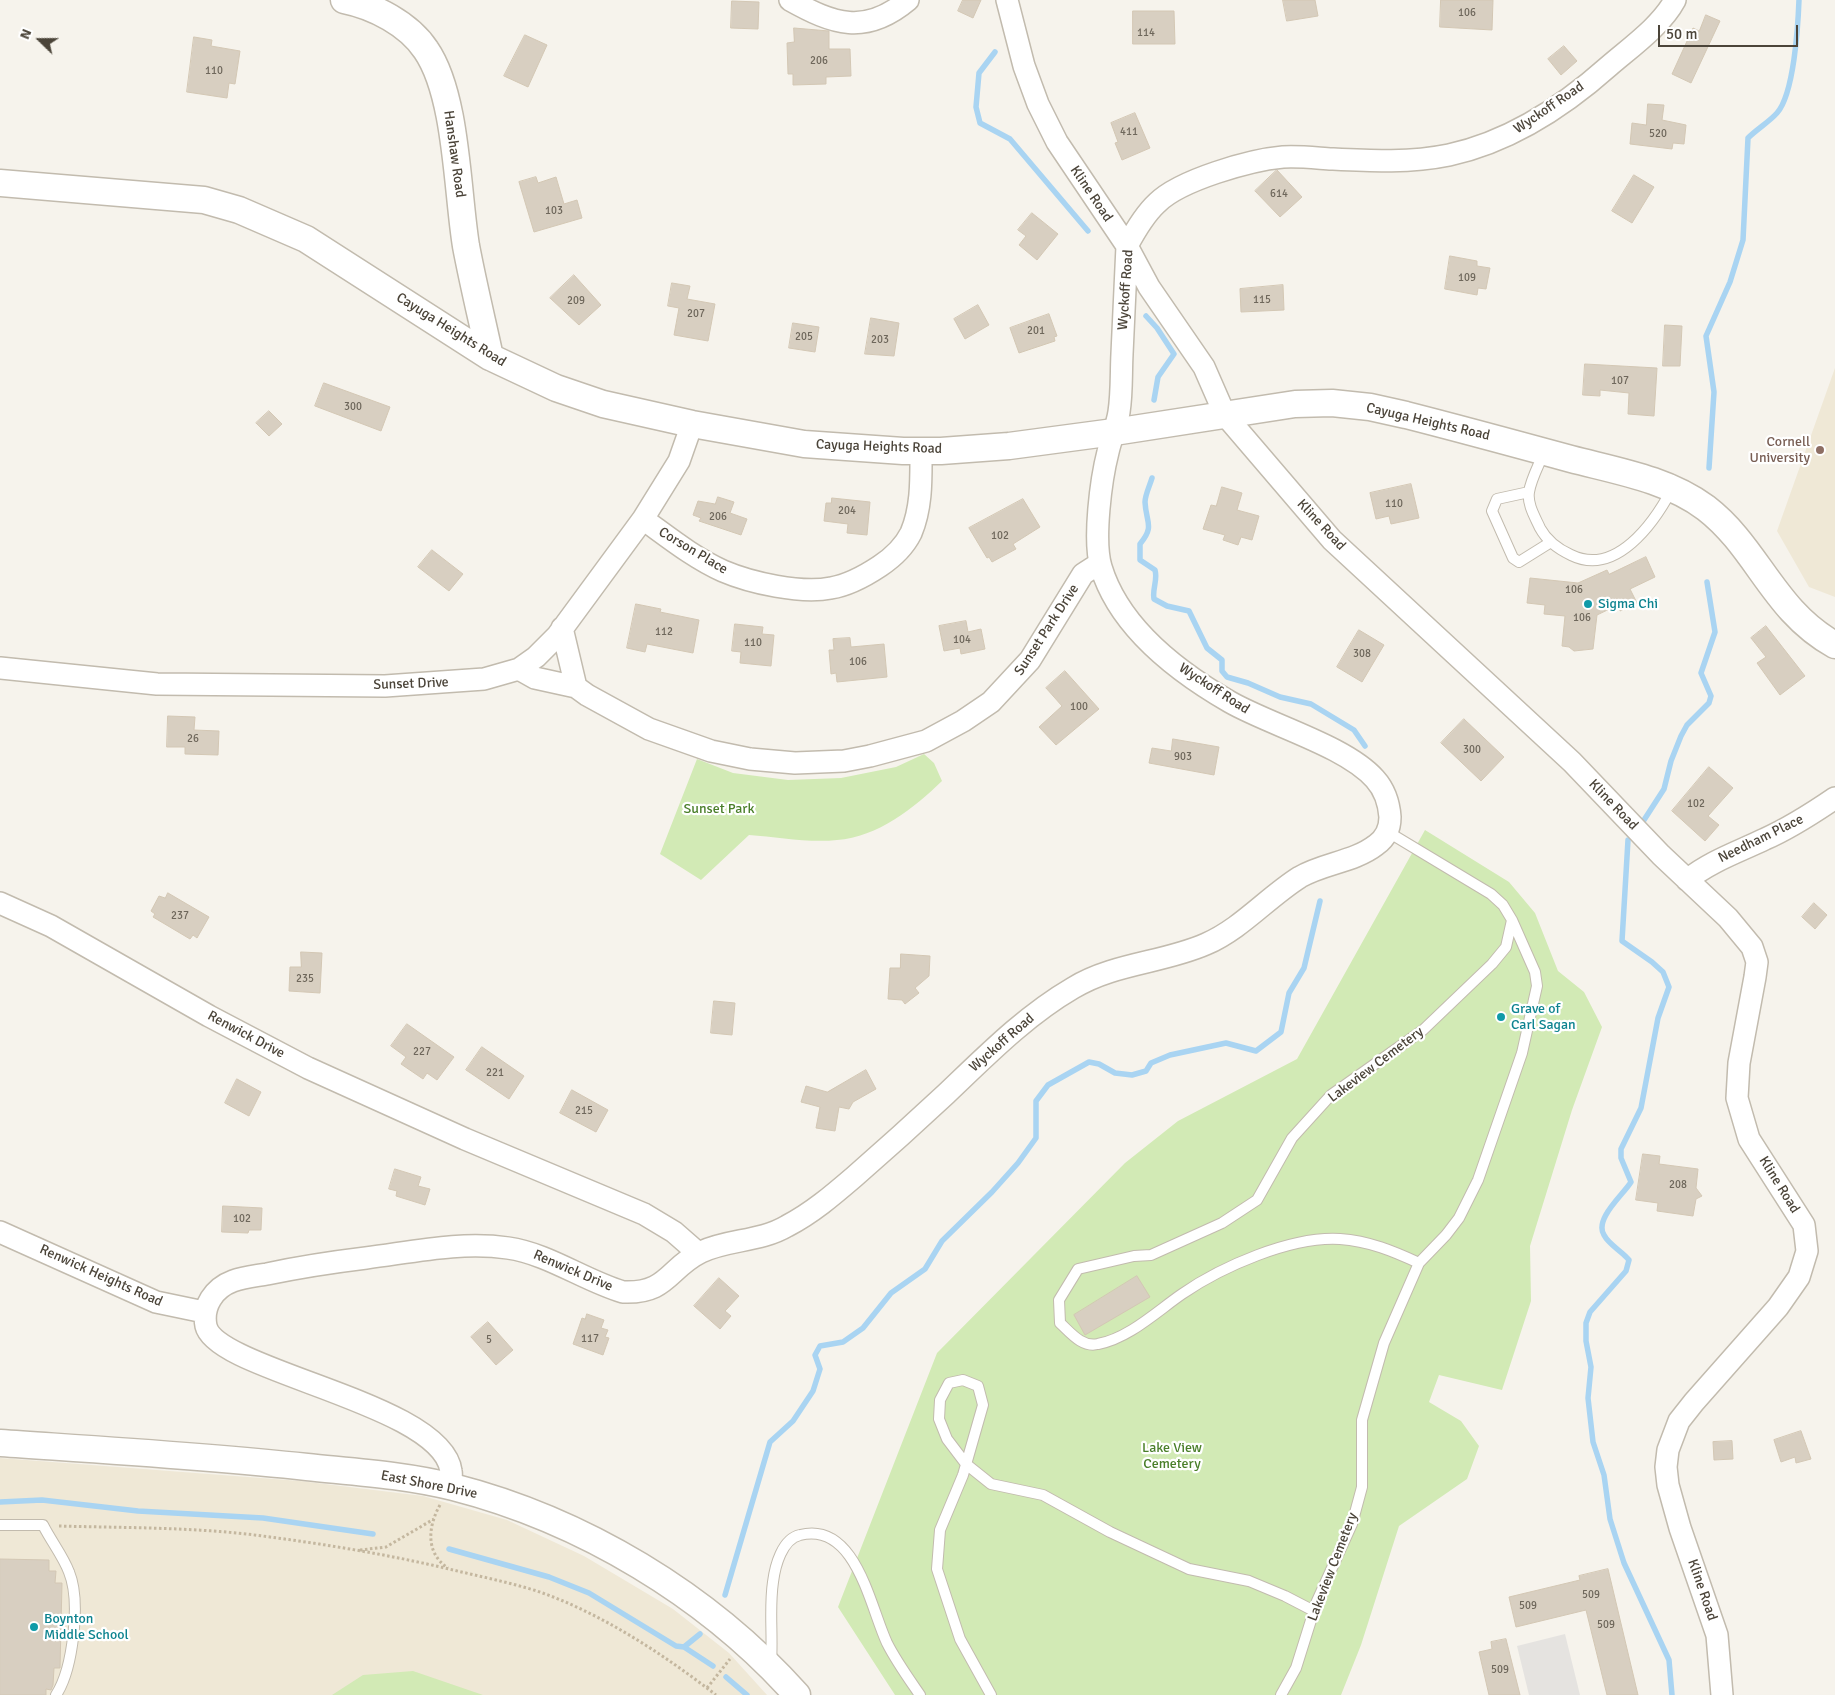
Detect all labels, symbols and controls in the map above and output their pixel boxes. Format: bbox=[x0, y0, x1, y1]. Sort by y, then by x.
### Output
house number: 106 bbox=[1458, 6, 1476, 20]
north arrow bbox=[15, 15, 65, 65]
scale bar bbox=[1660, 15, 1800, 47]
text: 50 m bbox=[1666, 25, 1697, 43]
text: N bbox=[16, 26, 35, 42]
house number: 114 bbox=[1137, 26, 1155, 40]
house number: 206 bbox=[810, 54, 828, 68]
house number: 110 bbox=[205, 64, 223, 78]
street label: Wyckoff Road bbox=[1511, 78, 1587, 138]
street label: Hanshaw Road bbox=[440, 109, 468, 199]
house number: 411 bbox=[1120, 125, 1138, 139]
house number: 520 bbox=[1649, 127, 1667, 141]
street label: Kline Road bbox=[1066, 163, 1116, 225]
house number: 614 bbox=[1270, 187, 1288, 201]
house number: 103 bbox=[545, 204, 563, 218]
street label: Wyckoff Road bbox=[1115, 249, 1137, 331]
house number: 109 bbox=[1458, 271, 1476, 285]
street label: Cayuga Heights Road bbox=[393, 289, 509, 371]
house number: 115 bbox=[1253, 293, 1271, 307]
house number: 209 bbox=[567, 294, 585, 308]
house number: 207 bbox=[687, 307, 705, 321]
house number: 201 bbox=[1027, 324, 1045, 338]
house number: 205 bbox=[795, 330, 813, 344]
house number: 203 bbox=[871, 333, 889, 347]
house number: 107 bbox=[1611, 374, 1629, 388]
house number: 300 bbox=[344, 400, 362, 414]
street label: Cayuga Heights Road bbox=[1365, 400, 1491, 444]
place label: Cornell University bbox=[1750, 434, 1810, 467]
street label: Cayuga Heights Road bbox=[816, 436, 942, 458]
marker: Cornell University bbox=[1814, 444, 1826, 456]
street label: Kline Road bbox=[1293, 496, 1349, 554]
house number: 110 bbox=[1385, 497, 1403, 511]
house number: 204 bbox=[838, 504, 856, 518]
house number: 206 bbox=[709, 510, 727, 524]
street label: Corson Place bbox=[655, 524, 731, 578]
house number: 102 bbox=[991, 529, 1009, 543]
street label: Sunset Park Drive bbox=[1011, 581, 1083, 679]
house number: 106 bbox=[1565, 583, 1583, 597]
place label: Sigma Chi bbox=[1598, 596, 1658, 612]
marker: Sigma Chi bbox=[1582, 598, 1594, 610]
house number: 106 bbox=[1573, 611, 1591, 625]
house number: 112 bbox=[655, 625, 673, 639]
house number: 104 bbox=[953, 633, 971, 647]
house number: 110 bbox=[744, 636, 762, 650]
house number: 308 bbox=[1353, 647, 1371, 661]
house number: 106 bbox=[849, 655, 867, 669]
street label: Wyckoff Road bbox=[1176, 660, 1252, 718]
street label: Sunset Drive bbox=[373, 674, 449, 694]
house number: 100 bbox=[1070, 700, 1088, 714]
house number: 26 bbox=[187, 732, 199, 746]
house number: 300 bbox=[1463, 743, 1481, 757]
house number: 903 bbox=[1174, 750, 1192, 764]
street label: Kline Road bbox=[1585, 776, 1641, 834]
house number: 102 bbox=[1687, 797, 1705, 811]
park label: Sunset Park bbox=[683, 801, 755, 817]
street label: Needham Place bbox=[1716, 811, 1806, 867]
house number: 237 bbox=[171, 909, 189, 923]
house number: 235 bbox=[296, 972, 314, 986]
place label: Grave of Carl Sagan bbox=[1511, 1001, 1576, 1034]
street label: Renwick Drive bbox=[205, 1008, 287, 1062]
street label: Wyckoff Road bbox=[966, 1010, 1038, 1076]
marker: Grave of Carl Sagan bbox=[1495, 1011, 1507, 1023]
street label: Lakeview Cemetery bbox=[1325, 1024, 1427, 1106]
house number: 227 bbox=[413, 1045, 431, 1059]
house number: 221 bbox=[486, 1066, 504, 1080]
house number: 215 bbox=[575, 1104, 593, 1118]
street label: Kline Road bbox=[1755, 1153, 1803, 1217]
house number: 208 bbox=[1669, 1178, 1687, 1192]
house number: 102 bbox=[233, 1212, 251, 1226]
street label: Renwick Heights Road bbox=[37, 1241, 165, 1311]
street label: Renwick Drive bbox=[531, 1247, 615, 1295]
house number: 117 bbox=[581, 1332, 599, 1346]
house number: 5 bbox=[486, 1333, 492, 1347]
park label: Lake View Cemetery bbox=[1142, 1440, 1202, 1472]
street label: East Shore Drive bbox=[379, 1467, 479, 1503]
street label: Lakeview Cemetery bbox=[1305, 1510, 1361, 1624]
street label: Kline Road bbox=[1684, 1557, 1720, 1623]
house number: 509 bbox=[1582, 1588, 1600, 1602]
house number: 509 bbox=[1519, 1599, 1537, 1613]
place label: Boynton Middle School bbox=[44, 1611, 129, 1644]
house number: 509 bbox=[1597, 1618, 1615, 1632]
marker: Boynton Middle School bbox=[28, 1621, 40, 1633]
house number: 509 bbox=[1491, 1663, 1509, 1677]

